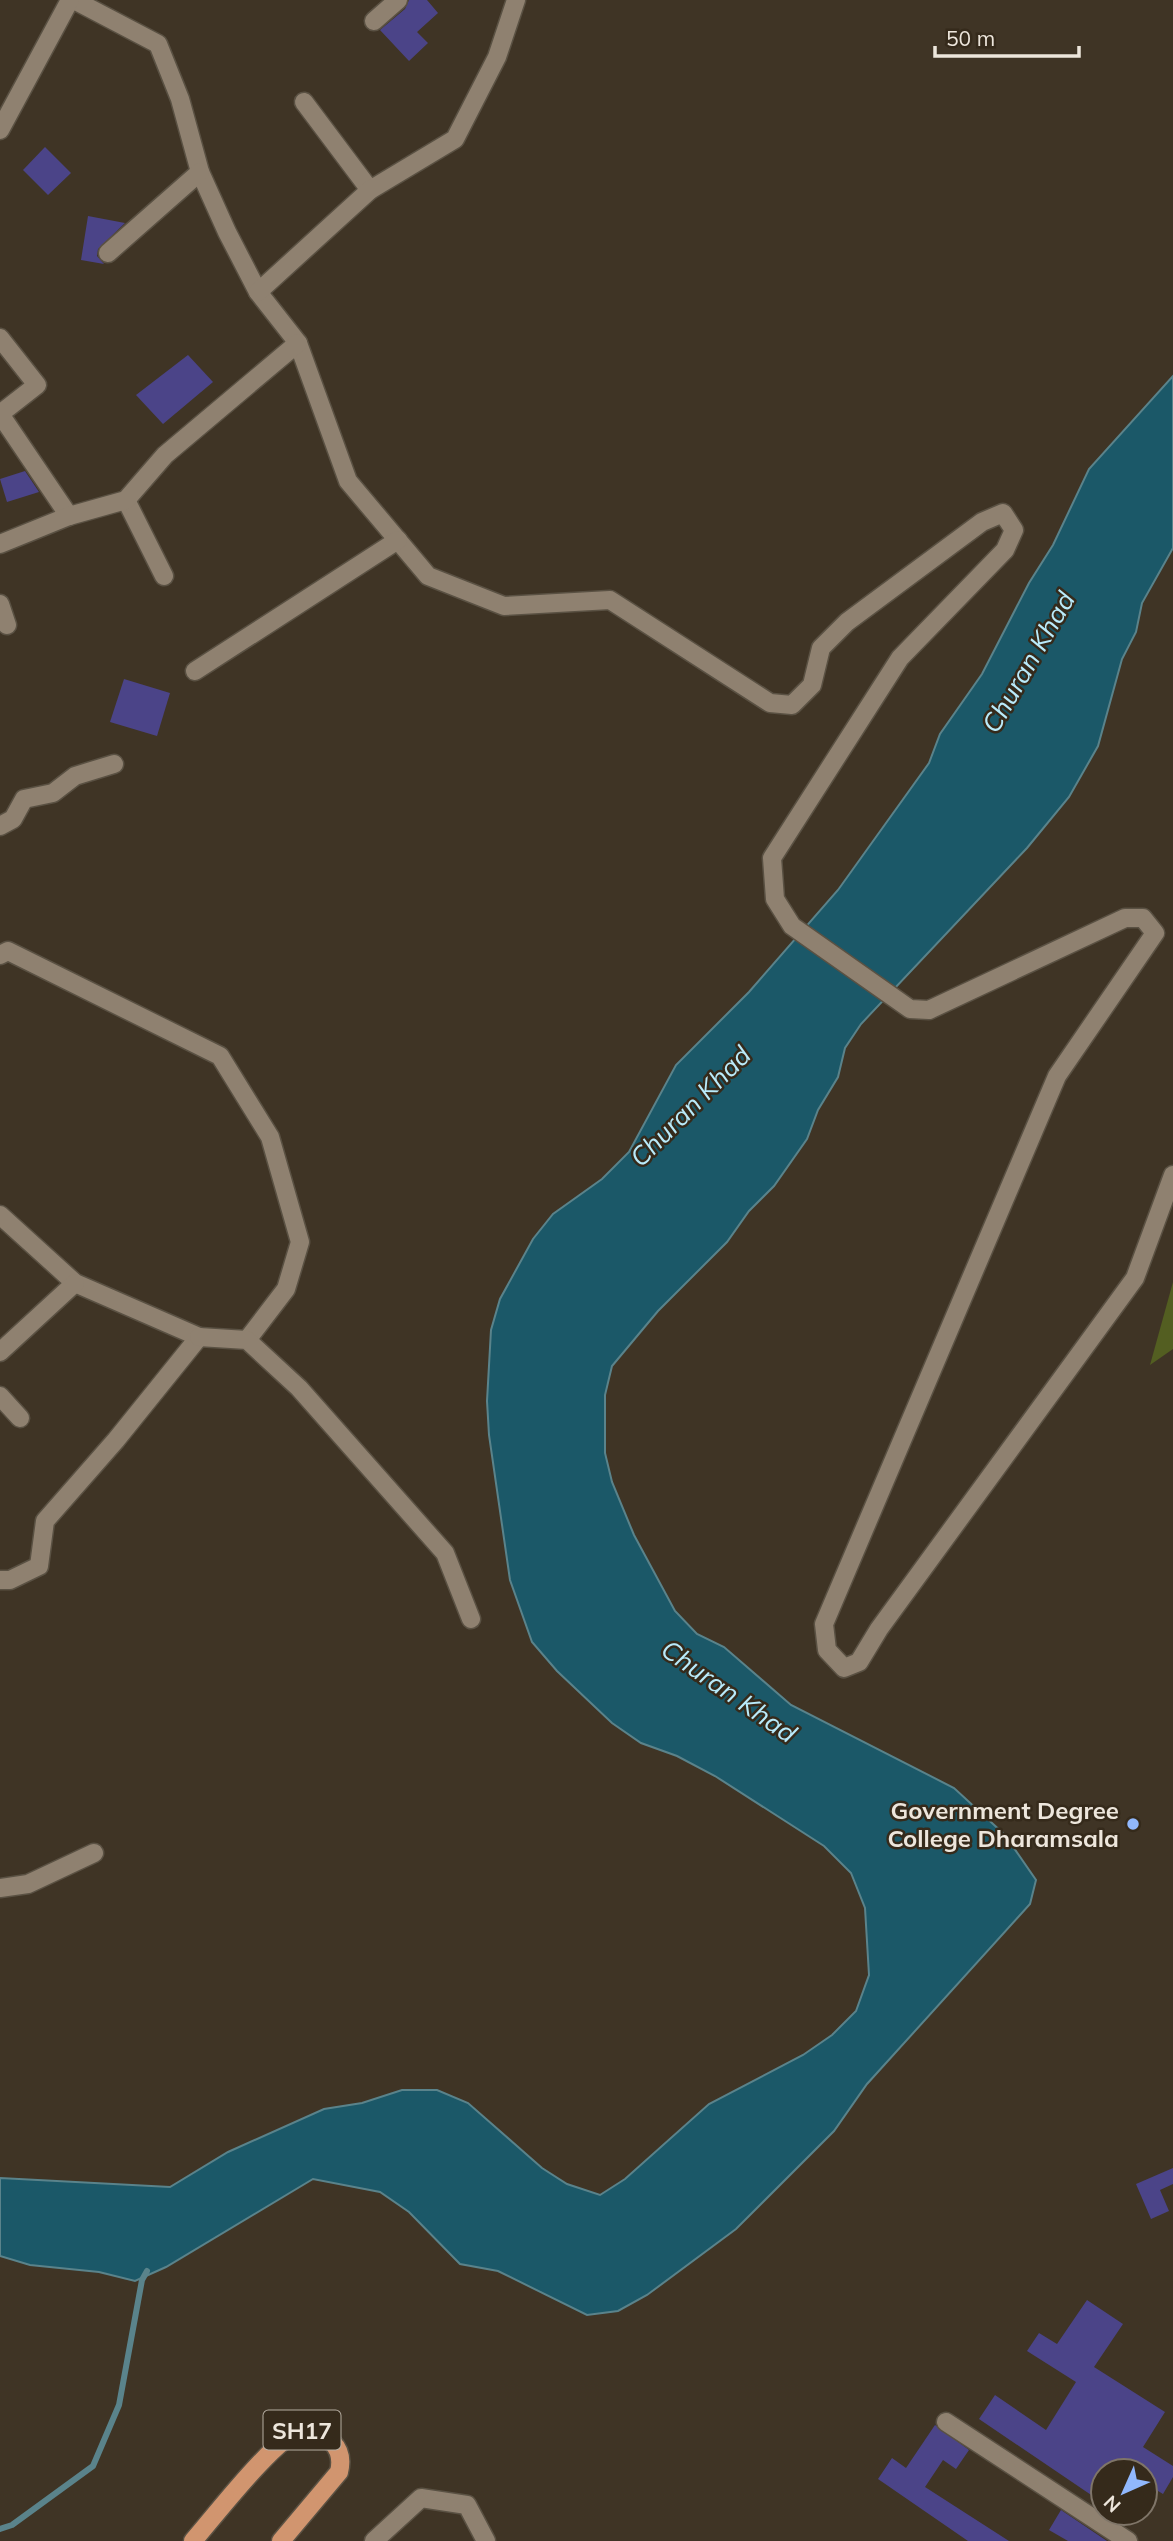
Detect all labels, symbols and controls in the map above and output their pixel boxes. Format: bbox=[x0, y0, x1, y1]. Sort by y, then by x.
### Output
scale bar bbox=[935, 14, 1078, 58]
text: 50 m bbox=[946, 25, 995, 51]
water label: Churan Khad bbox=[974, 585, 1082, 739]
water label: Churan Khad bbox=[623, 1038, 758, 1173]
water label: Churan Khad bbox=[655, 1632, 803, 1750]
place label: Government Degree College Dharamsala bbox=[887, 1795, 1119, 1853]
marker: Government Degree College Dharamsala bbox=[1125, 1816, 1141, 1832]
road number: SH17 bbox=[264, 2410, 340, 2450]
north arrow bbox=[1089, 2457, 1159, 2527]
text: N bbox=[1098, 2490, 1126, 2518]

